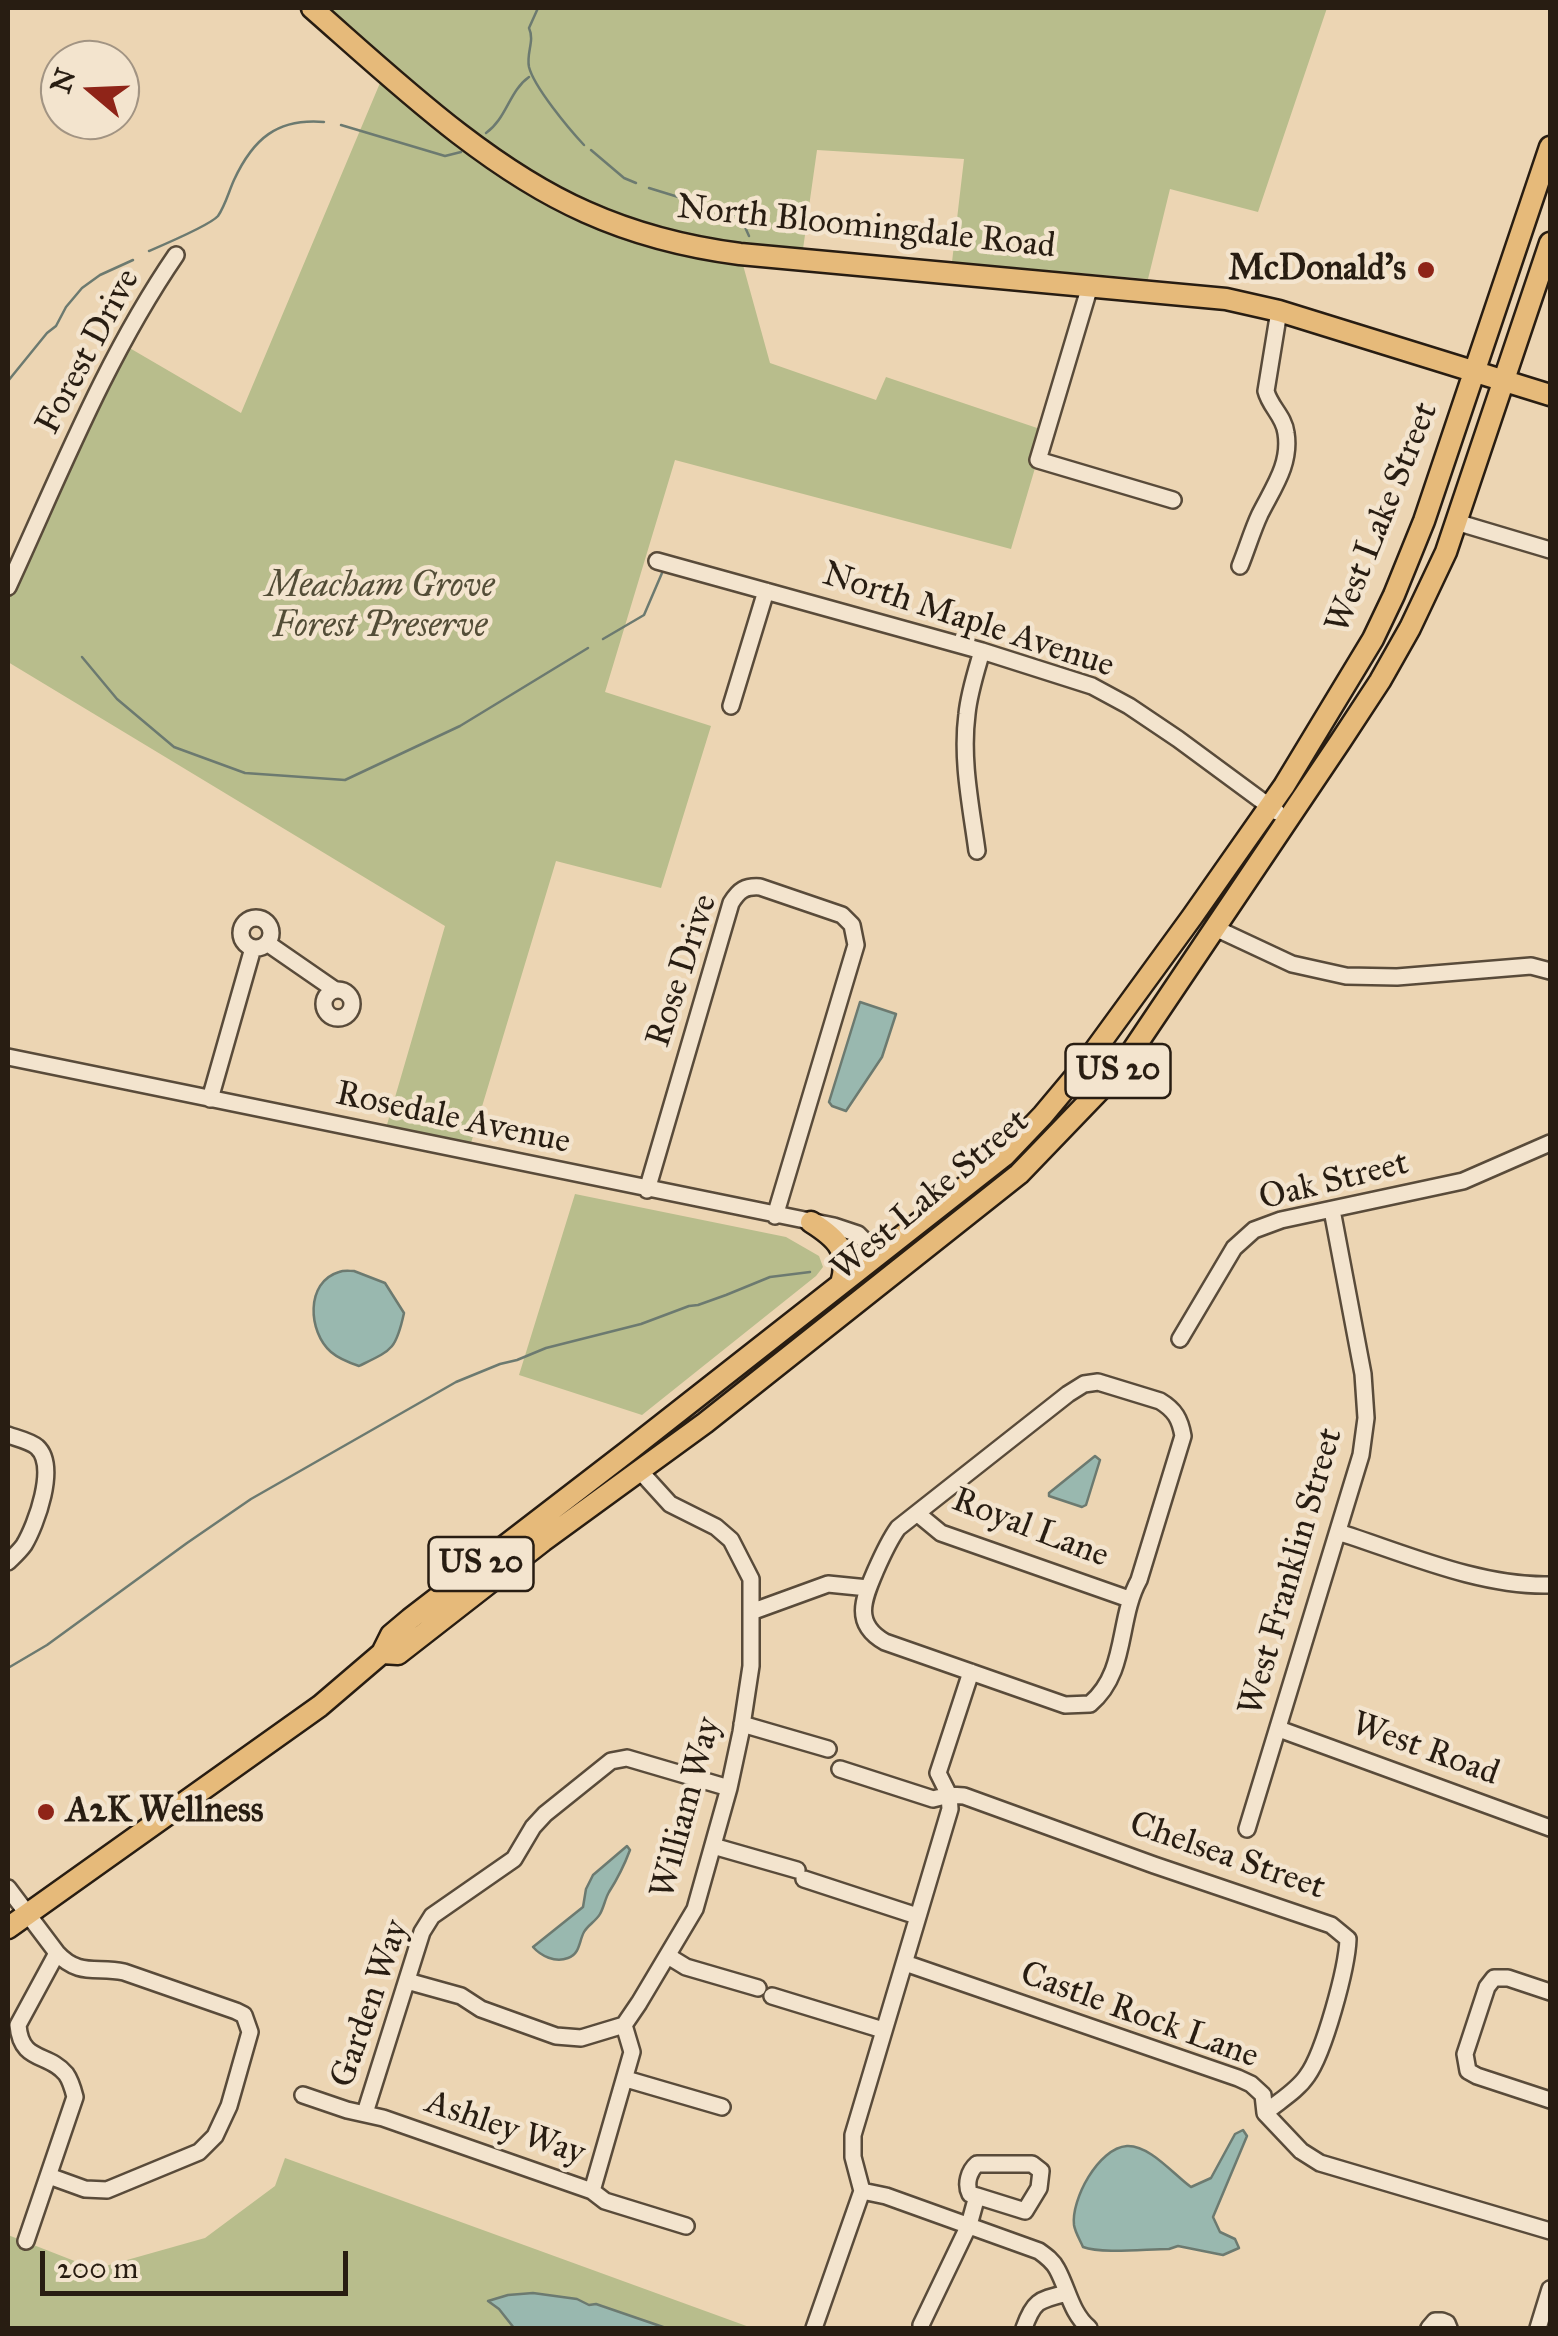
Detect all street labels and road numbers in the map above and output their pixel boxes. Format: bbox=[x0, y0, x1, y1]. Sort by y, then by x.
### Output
street label: North Bloomingdale Road bbox=[675, 187, 1057, 269]
street label: Forest Drive bbox=[28, 262, 150, 442]
street label: West Lake Street bbox=[1318, 397, 1448, 639]
street label: North Maple Avenue bbox=[817, 554, 1119, 688]
street label: Rose Drive bbox=[639, 889, 727, 1053]
road number: US 20 bbox=[1066, 1044, 1170, 1098]
street label: Rosedale Avenue bbox=[332, 1074, 574, 1164]
street label: West Lake Street bbox=[824, 1101, 1038, 1291]
street label: Oak Street bbox=[1255, 1143, 1413, 1221]
street label: West Franklin Street bbox=[1231, 1424, 1353, 1720]
street label: Royal Lane bbox=[946, 1480, 1114, 1578]
road number: US 20 bbox=[428, 1537, 534, 1591]
street label: West Road bbox=[1346, 1704, 1504, 1796]
street label: William Way bbox=[643, 1713, 731, 1903]
street label: Chelsea Street bbox=[1124, 1804, 1330, 1910]
street label: Garden Way bbox=[323, 1915, 419, 2093]
street label: Castle Rock Lane bbox=[1014, 1953, 1264, 2079]
street label: Ashley Way bbox=[420, 2082, 590, 2176]

